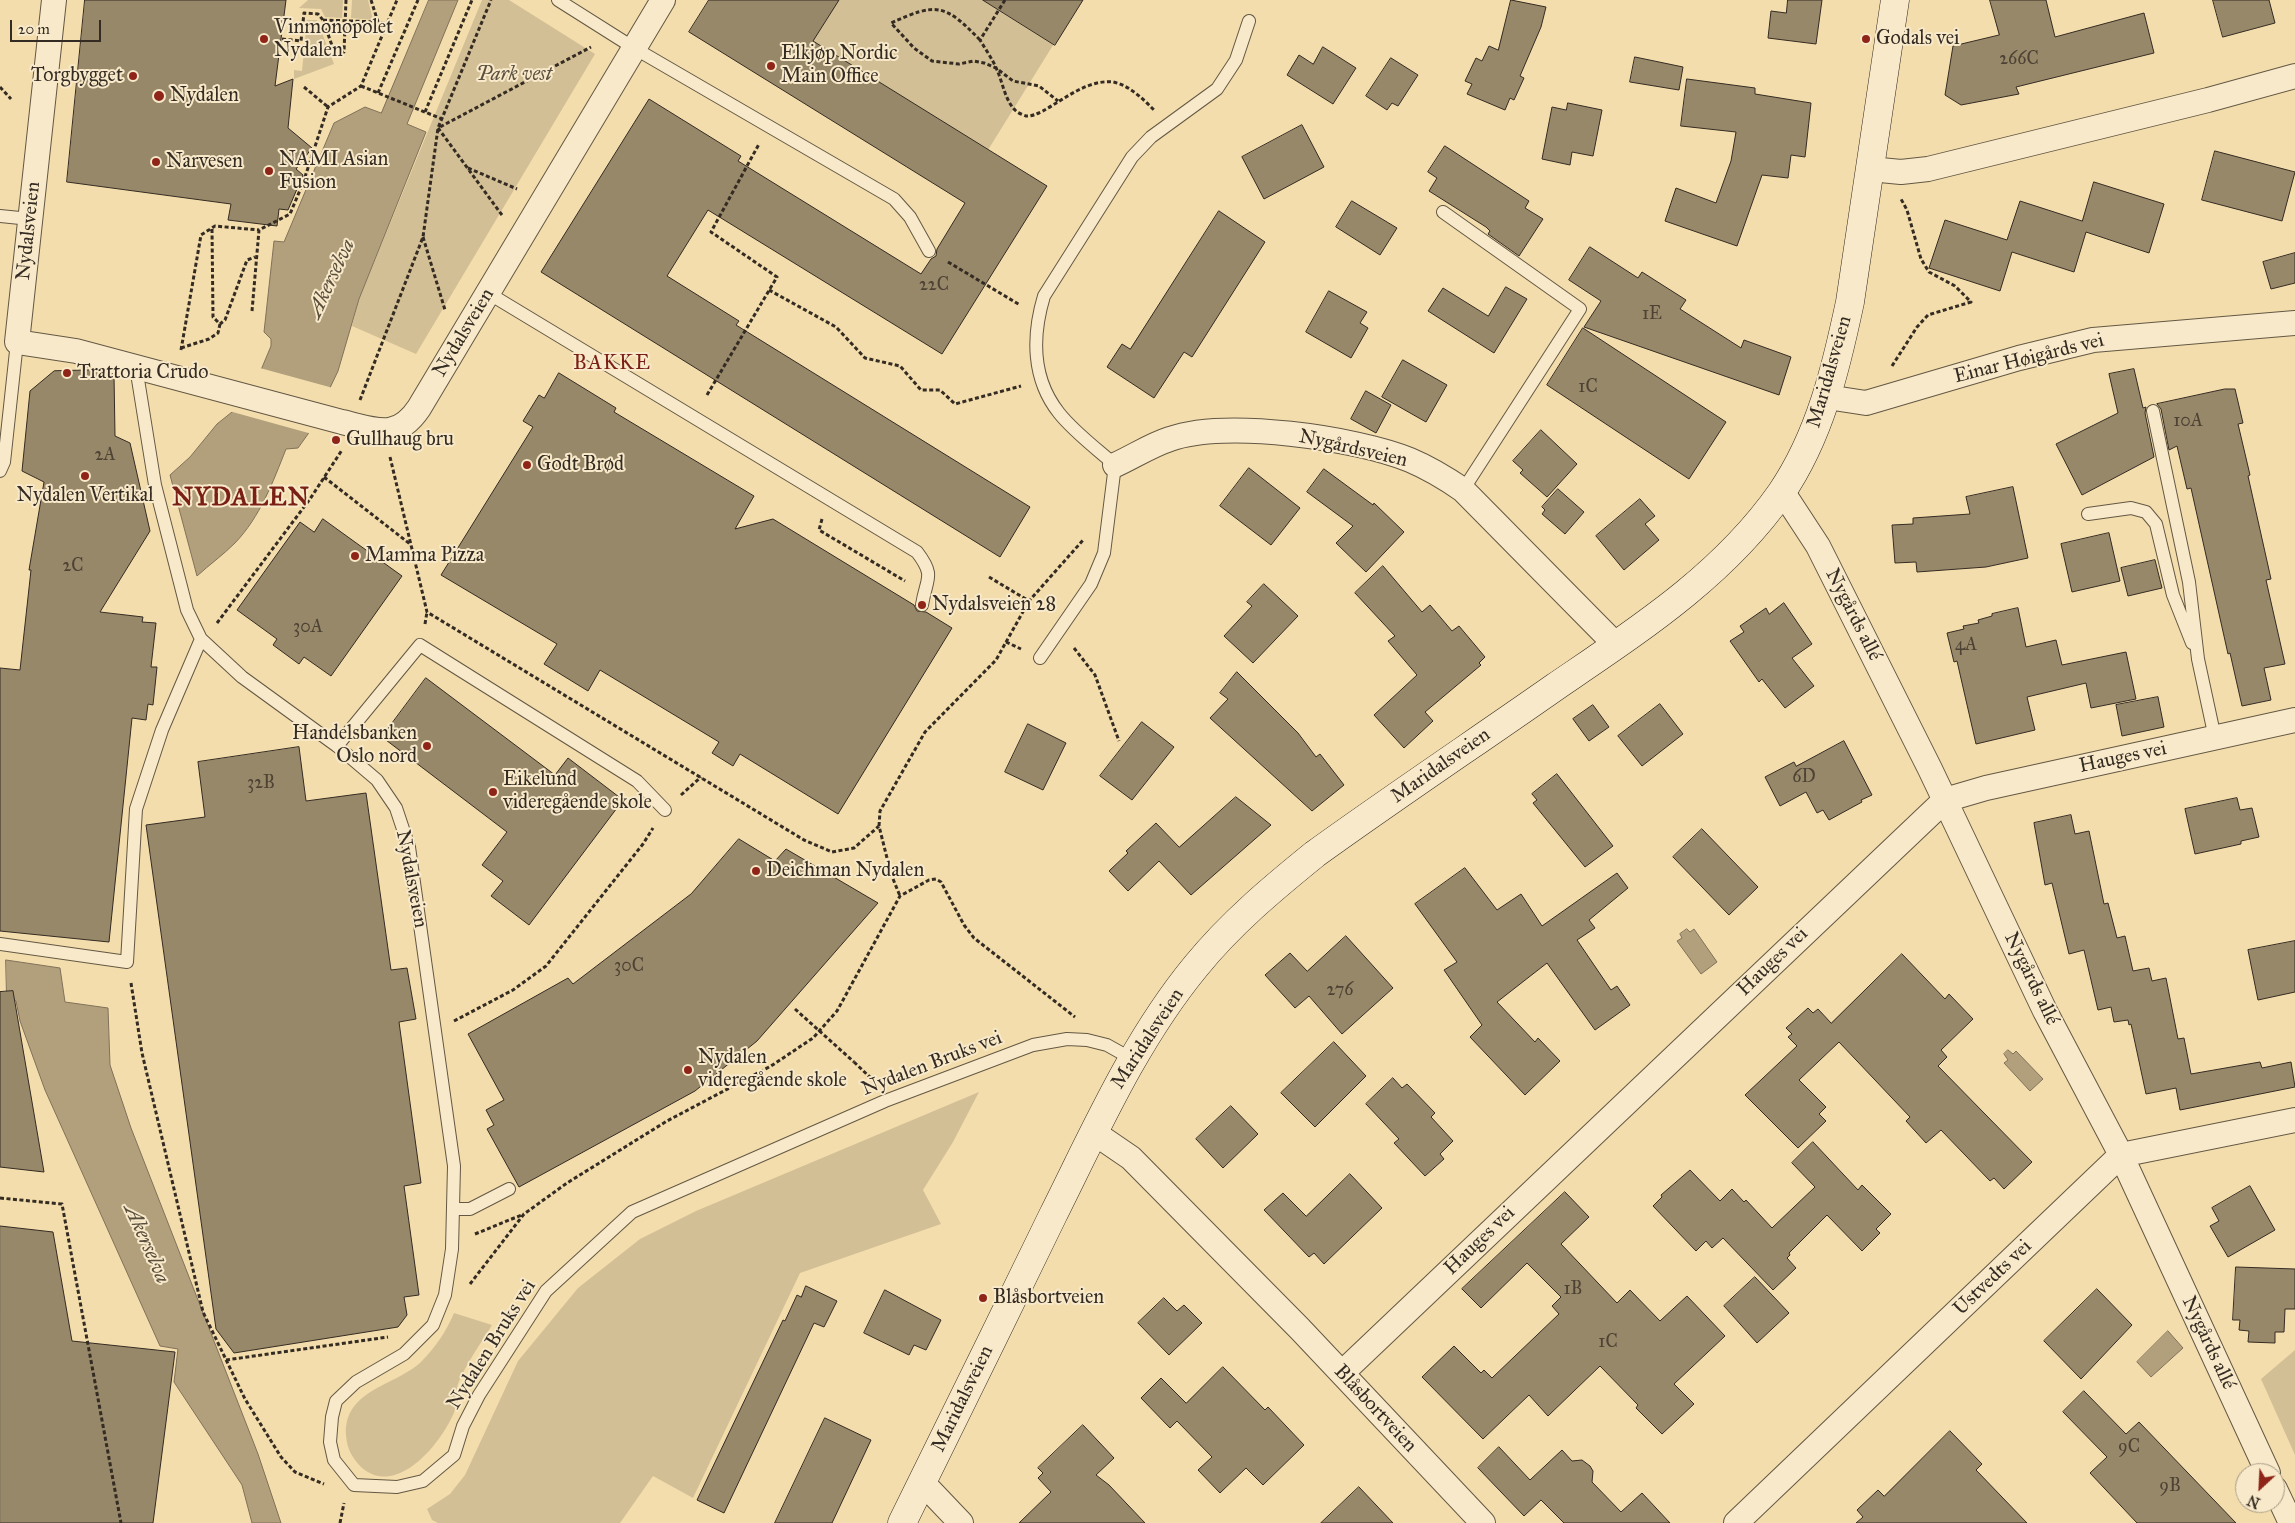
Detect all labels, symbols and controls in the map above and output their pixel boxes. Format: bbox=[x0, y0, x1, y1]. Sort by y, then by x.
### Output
scale bar bbox=[12, 10, 104, 42]
place label: Vinmonopolet Nydalen bbox=[274, 16, 393, 63]
text: 20 m bbox=[18, 20, 50, 38]
place label: Godals vei bbox=[1876, 27, 1960, 51]
marker: Vinmonopolet Nydalen bbox=[258, 33, 270, 45]
marker: Godals vei bbox=[1860, 33, 1872, 45]
place label: Elkjøp Nordic Main Office bbox=[781, 42, 898, 89]
house number: 266C bbox=[1999, 49, 2039, 71]
marker: Elkjøp Nordic Main Office bbox=[765, 60, 777, 72]
park label: Park vest bbox=[476, 63, 552, 87]
place label: Torgbygget bbox=[31, 64, 123, 88]
marker: Torgbygget bbox=[127, 70, 139, 82]
place label: Nydalen bbox=[170, 84, 239, 108]
marker: Nydalen bbox=[152, 89, 166, 103]
place label: NAMI Asian Fusion bbox=[279, 148, 388, 195]
place label: Narvesen bbox=[166, 150, 243, 174]
marker: Narvesen bbox=[150, 156, 162, 168]
marker: NAMI Asian Fusion bbox=[263, 165, 275, 177]
street label: Nydalsveien bbox=[12, 180, 46, 282]
water label: Akerselva bbox=[303, 236, 361, 322]
house number: 22C bbox=[919, 275, 949, 297]
street label: Nydalsveien bbox=[428, 284, 500, 382]
house number: 1E bbox=[1642, 304, 1662, 326]
street label: Maridalsveien bbox=[1803, 313, 1857, 431]
street label: Einar Høigårds vei bbox=[1952, 329, 2106, 389]
district label: BAKKE bbox=[572, 351, 652, 377]
place label: Trattoria Crudo bbox=[77, 361, 208, 385]
marker: Trattoria Crudo bbox=[61, 367, 73, 379]
house number: 1C bbox=[1578, 377, 1598, 399]
house number: 10A bbox=[2173, 411, 2203, 433]
street label: Nygårdsveien bbox=[1296, 425, 1410, 473]
place label: Gullhaug bru bbox=[346, 428, 454, 452]
marker: Gullhaug bru bbox=[330, 434, 342, 446]
house number: 2A bbox=[95, 445, 115, 467]
place label: Godt Brød bbox=[537, 453, 624, 477]
marker: Godt Brød bbox=[521, 459, 533, 471]
marker: Nydalen Vertikal bbox=[79, 470, 91, 482]
place label: Nydalen Vertikal bbox=[16, 484, 154, 508]
district label: NYDALEN bbox=[171, 484, 311, 514]
place label: Mamma Pizza bbox=[365, 544, 484, 568]
marker: Mamma Pizza bbox=[349, 550, 361, 562]
house number: 2C bbox=[62, 556, 84, 578]
street label: Nygårds allé bbox=[1820, 565, 1886, 665]
place label: Nydalsveien 28 bbox=[932, 593, 1056, 617]
marker: Nydalsveien 28 bbox=[916, 599, 928, 611]
house number: 30A bbox=[293, 617, 323, 639]
house number: 4A bbox=[1955, 635, 1977, 657]
place label: Handelsbanken Oslo nord bbox=[292, 722, 417, 769]
street label: Maridalsveien bbox=[1387, 723, 1495, 809]
street label: Hauges vei bbox=[2077, 737, 2169, 779]
marker: Handelsbanken Oslo nord bbox=[421, 740, 433, 752]
house number: 6D bbox=[1792, 767, 1816, 789]
place label: Eikelund videregående skole bbox=[503, 768, 652, 815]
house number: 32B bbox=[247, 773, 275, 795]
marker: Eikelund videregående skole bbox=[487, 786, 499, 798]
street label: Nydalsveien bbox=[390, 828, 432, 930]
place label: Deichman Nydalen bbox=[766, 859, 924, 883]
marker: Deichman Nydalen bbox=[750, 865, 762, 877]
street label: Hauges vei bbox=[1733, 923, 1813, 1001]
street label: Nygårds allé bbox=[1998, 929, 2064, 1029]
house number: 30C bbox=[614, 956, 644, 978]
house number: 276 bbox=[1326, 980, 1354, 1002]
street label: Maridalsveien bbox=[1107, 984, 1189, 1094]
street label: Nydalen Bruks vei bbox=[858, 1026, 1006, 1102]
place label: Nydalen videregående skole bbox=[698, 1046, 847, 1093]
marker: Nydalen videregående skole bbox=[682, 1064, 694, 1076]
water label: Akerselva bbox=[117, 1200, 175, 1288]
street label: Hauges vei bbox=[1440, 1202, 1520, 1280]
street label: Ustvedts vei bbox=[1949, 1235, 2037, 1321]
street label: Nydalen Bruks vei bbox=[442, 1276, 542, 1414]
house number: 1B bbox=[1563, 1279, 1583, 1301]
place label: Blåsbortveien bbox=[993, 1286, 1104, 1310]
marker: Blåsbortveien bbox=[977, 1292, 989, 1304]
street label: Nygårds allé bbox=[2176, 1292, 2240, 1394]
house number: 1C bbox=[1598, 1332, 1618, 1354]
street label: Maridalsveien bbox=[927, 1342, 999, 1456]
street label: Blåsbortveien bbox=[1328, 1360, 1422, 1458]
house number: 9C bbox=[2118, 1437, 2140, 1459]
north arrow bbox=[2235, 1463, 2285, 1513]
house number: 9B bbox=[2159, 1476, 2181, 1498]
text: N bbox=[2245, 1491, 2263, 1511]

